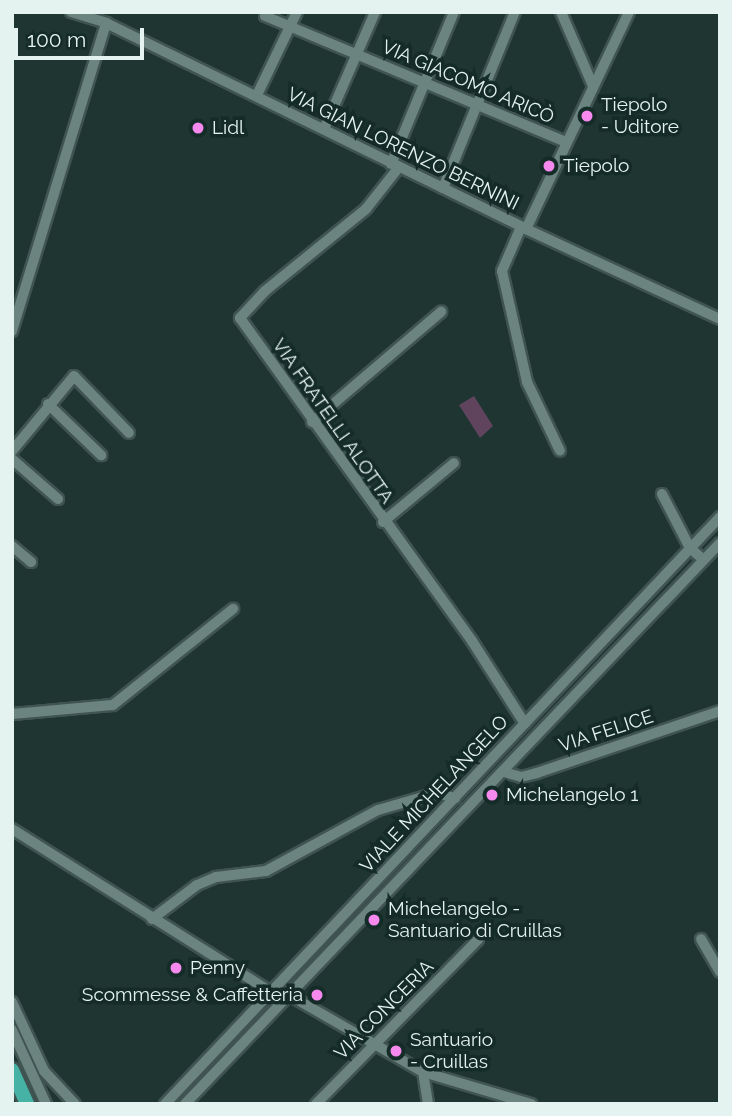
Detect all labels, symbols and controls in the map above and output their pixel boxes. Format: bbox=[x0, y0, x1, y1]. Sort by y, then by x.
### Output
scale bar bbox=[18, 14, 147, 58]
text: 100 m bbox=[27, 27, 86, 52]
street label: VIA GIACOMO ARICÒ bbox=[378, 35, 558, 129]
street label: VIA GIAN LORENZO BERNINI bbox=[283, 83, 523, 215]
place label: Tiepolo - Uditore bbox=[601, 94, 679, 138]
marker: Tiepolo - Uditore bbox=[579, 108, 595, 124]
place label: Lidl bbox=[212, 117, 244, 139]
marker: Lidl bbox=[190, 120, 206, 136]
place label: Tiepolo bbox=[563, 155, 629, 177]
marker: Tiepolo bbox=[541, 158, 557, 174]
street label: VIA FRATELLI ALOTTA bbox=[267, 334, 399, 508]
street label: VIA FELICE bbox=[556, 705, 656, 757]
street label: VIALE MICHELANGELO bbox=[355, 711, 513, 877]
place label: Michelangelo 1 bbox=[506, 784, 638, 806]
marker: Michelangelo 1 bbox=[484, 787, 500, 803]
place label: Michelangelo - Santuario di Cruillas bbox=[388, 898, 562, 942]
marker: Michelangelo - Santuario di Cruillas bbox=[366, 912, 382, 928]
street label: VIA CONCERIA bbox=[329, 955, 439, 1065]
place label: Penny bbox=[190, 957, 245, 979]
marker: Penny bbox=[168, 960, 184, 976]
place label: Scommesse & Caffetteria bbox=[82, 984, 303, 1006]
marker: Scommesse & Caffetteria bbox=[309, 987, 325, 1003]
place label: Santuario - Cruillas bbox=[410, 1029, 493, 1073]
marker: Santuario - Cruillas bbox=[388, 1043, 404, 1059]

